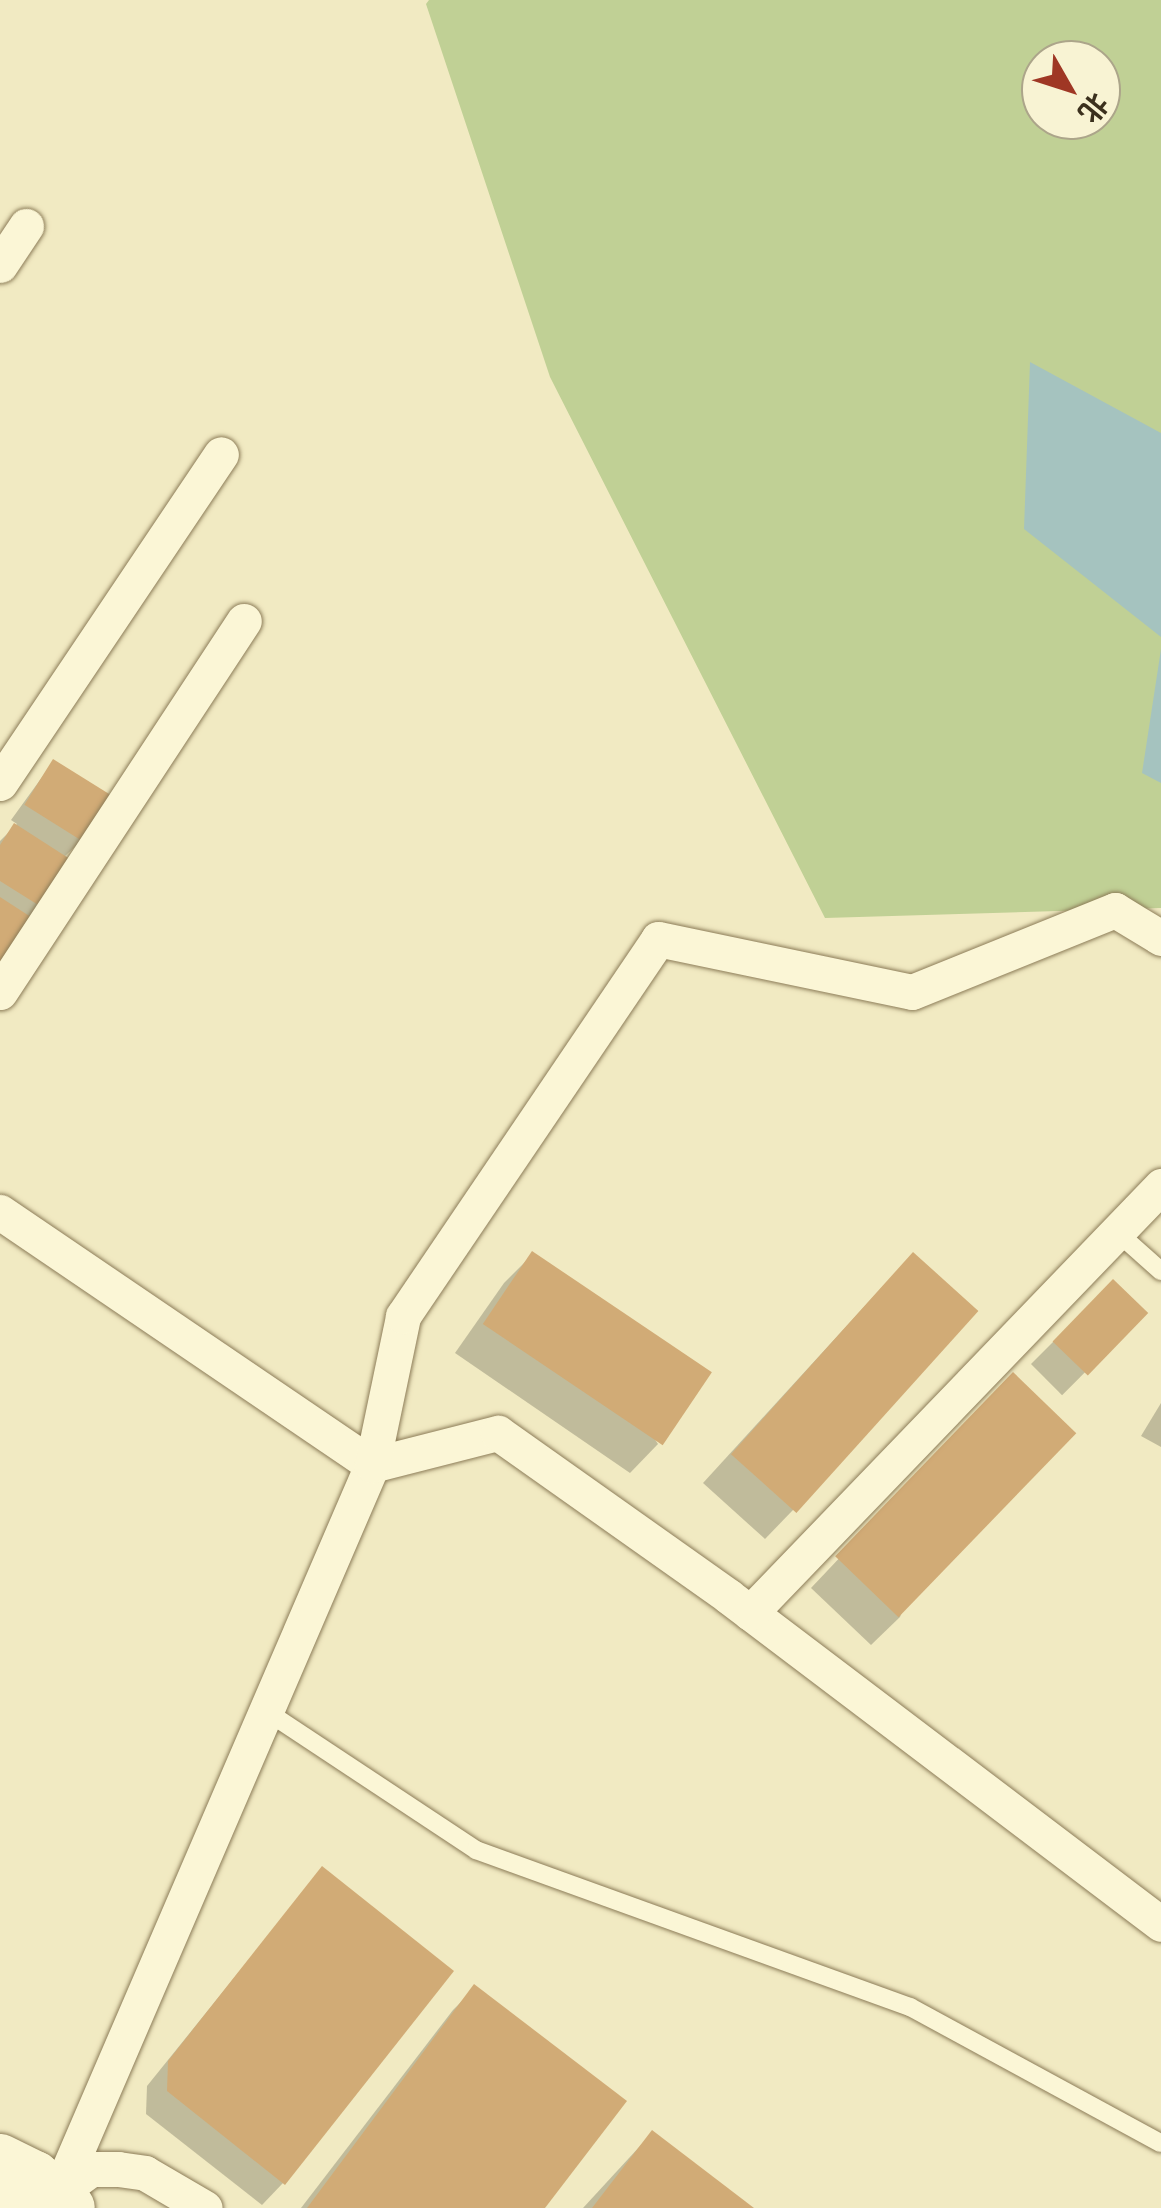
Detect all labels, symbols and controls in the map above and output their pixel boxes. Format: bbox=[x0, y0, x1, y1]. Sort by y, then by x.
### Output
north arrow bbox=[1021, 40, 1121, 140]
text: 北 bbox=[1071, 86, 1116, 130]

